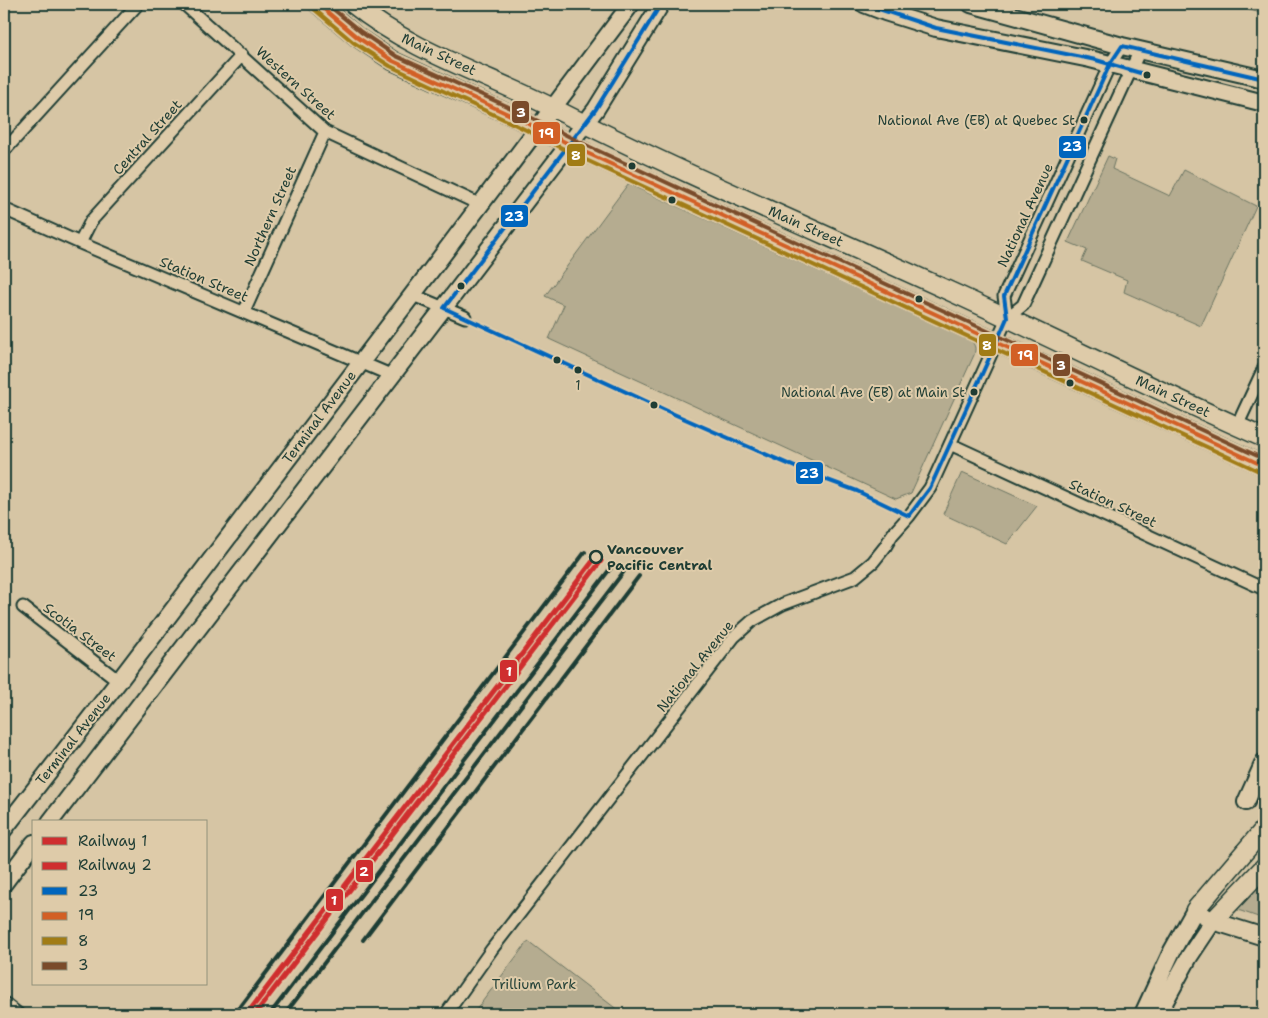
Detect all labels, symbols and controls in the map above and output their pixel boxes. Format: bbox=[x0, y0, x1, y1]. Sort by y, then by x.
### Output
street label: Main Street bbox=[399, 29, 479, 79]
street label: Western Street bbox=[252, 42, 340, 124]
unlabelled marker bbox=[1142, 70, 1152, 80]
street label: Central Street bbox=[109, 96, 185, 178]
line badge: 3 bbox=[511, 100, 530, 124]
text: 3 bbox=[516, 103, 526, 121]
place label: National Ave (EB) at Quebec St bbox=[878, 112, 1075, 129]
marker: National Ave (EB) at Quebec St bbox=[1079, 115, 1089, 125]
line badge: 19 bbox=[532, 121, 561, 145]
text: 19 bbox=[538, 124, 554, 142]
line badge: 23 bbox=[1058, 135, 1087, 159]
text: 23 bbox=[1062, 137, 1082, 155]
line badge: 8 bbox=[566, 143, 586, 167]
text: 8 bbox=[571, 146, 581, 164]
street label: National Avenue bbox=[993, 160, 1057, 270]
unlabelled marker bbox=[627, 161, 637, 171]
street label: Northern Street bbox=[240, 163, 300, 269]
unlabelled marker bbox=[667, 195, 677, 205]
street label: Main Street bbox=[766, 201, 846, 251]
line badge: 23 bbox=[500, 204, 529, 228]
text: 23 bbox=[504, 207, 524, 225]
street label: Station Street bbox=[157, 252, 251, 306]
unlabelled marker bbox=[456, 281, 466, 291]
unlabelled marker bbox=[914, 294, 924, 304]
line badge: 8 bbox=[978, 333, 997, 357]
text: 8 bbox=[982, 336, 992, 354]
line badge: 19 bbox=[1010, 343, 1039, 367]
text: 19 bbox=[1017, 346, 1033, 364]
line badge: 3 bbox=[1052, 353, 1071, 377]
unlabelled marker bbox=[552, 355, 562, 365]
text: 3 bbox=[1056, 356, 1066, 374]
marker: 1 bbox=[573, 365, 583, 375]
street label: Terminal Avenue bbox=[278, 367, 360, 467]
street label: Main Street bbox=[1133, 371, 1213, 421]
place label: 1 bbox=[575, 377, 581, 394]
unlabelled marker bbox=[1065, 378, 1075, 388]
place label: National Ave (EB) at Main St bbox=[781, 384, 965, 401]
marker: National Ave (EB) at Main St bbox=[969, 387, 979, 397]
unlabelled marker bbox=[649, 400, 659, 410]
line badge: 23 bbox=[795, 461, 824, 485]
text: 23 bbox=[799, 464, 819, 482]
street label: Station Street bbox=[1066, 475, 1160, 531]
place label: Vancouver Pacific Central bbox=[607, 540, 713, 574]
marker: Vancouver Pacific Central bbox=[589, 550, 603, 564]
street label: Scotia Street bbox=[40, 599, 120, 665]
street label: National Avenue bbox=[653, 617, 737, 715]
line badge: 1 bbox=[499, 659, 518, 683]
text: 1 bbox=[506, 662, 512, 680]
street label: Terminal Avenue bbox=[31, 689, 115, 789]
legend bbox=[32, 820, 208, 986]
text: Railway 1 bbox=[78, 831, 148, 851]
text: Railway 2 bbox=[78, 855, 152, 875]
line badge: 2 bbox=[355, 859, 374, 883]
text: 2 bbox=[359, 862, 369, 880]
text: 23 bbox=[78, 881, 98, 901]
line badge: 1 bbox=[325, 888, 344, 912]
text: 1 bbox=[331, 891, 337, 909]
text: 19 bbox=[78, 905, 94, 925]
text: 8 bbox=[78, 931, 89, 951]
text: 3 bbox=[78, 955, 89, 975]
park label: Trillium Park bbox=[492, 975, 576, 993]

